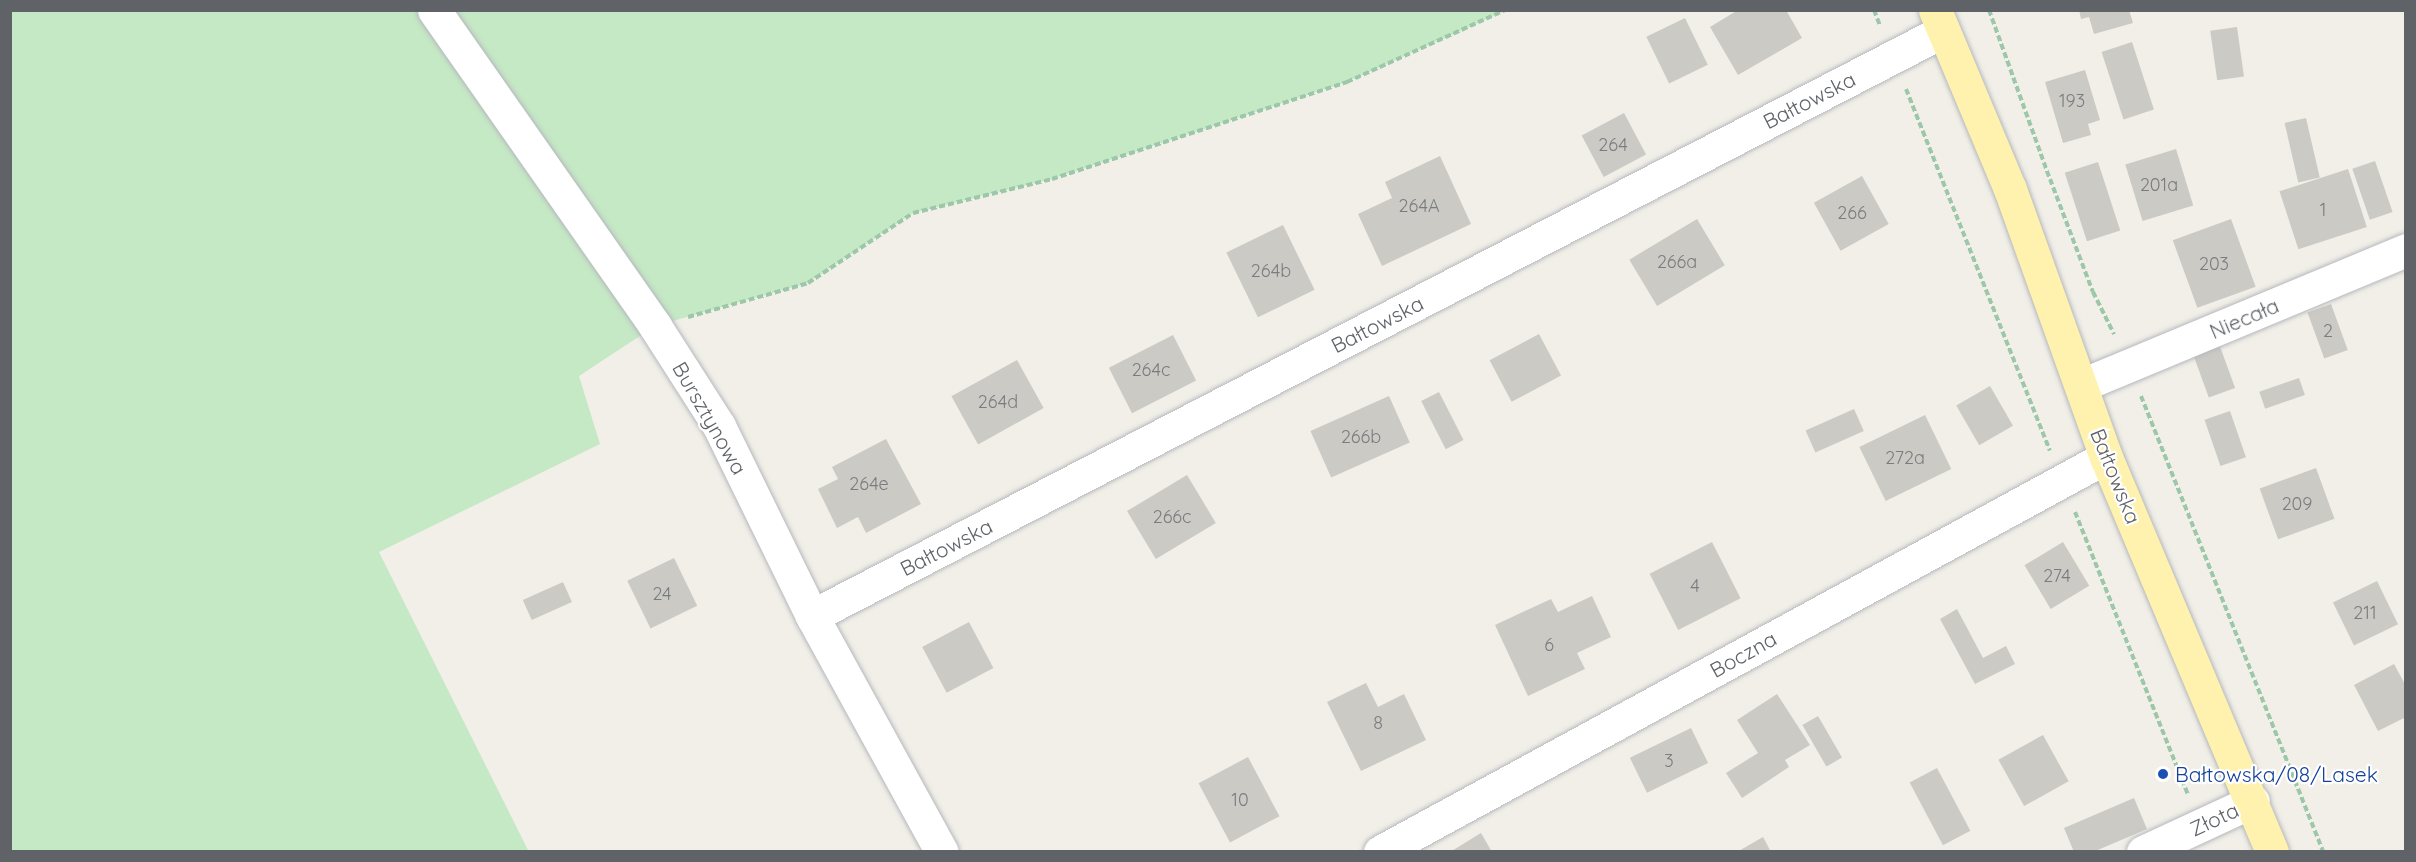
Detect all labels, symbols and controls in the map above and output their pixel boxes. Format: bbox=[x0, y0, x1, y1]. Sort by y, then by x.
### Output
street label: Bałtowska bbox=[1759, 66, 1859, 134]
house number: 193 bbox=[2059, 90, 2085, 112]
house number: 264 bbox=[1598, 134, 1628, 156]
house number: 201a bbox=[2140, 174, 2178, 196]
house number: 264A bbox=[1398, 195, 1440, 217]
house number: 1 bbox=[2320, 199, 2326, 221]
house number: 266 bbox=[1837, 202, 1867, 224]
house number: 266a bbox=[1657, 251, 1697, 273]
house number: 203 bbox=[2199, 253, 2229, 275]
house number: 264b bbox=[1251, 260, 1291, 282]
street label: Bałtowska bbox=[1327, 290, 1427, 358]
street label: Niecała bbox=[2206, 292, 2282, 344]
house number: 2 bbox=[2323, 320, 2333, 342]
street label: Bursztynowa bbox=[668, 357, 752, 479]
house number: 264c bbox=[1132, 359, 1170, 381]
house number: 264d bbox=[978, 391, 1018, 413]
street label: Bałtowska bbox=[2086, 425, 2146, 527]
house number: 266b bbox=[1341, 426, 1381, 448]
house number: 272a bbox=[1885, 447, 1925, 469]
house number: 264e bbox=[849, 473, 889, 495]
house number: 209 bbox=[2282, 493, 2312, 515]
house number: 266c bbox=[1153, 506, 1191, 528]
street label: Bałtowska bbox=[896, 513, 996, 581]
house number: 274 bbox=[2043, 565, 2071, 587]
house number: 4 bbox=[1690, 575, 1700, 597]
house number: 24 bbox=[652, 583, 672, 605]
house number: 211 bbox=[2353, 602, 2377, 624]
street label: Boczna bbox=[1705, 625, 1781, 683]
house number: 6 bbox=[1544, 634, 1554, 656]
house number: 8 bbox=[1373, 712, 1383, 734]
house number: 3 bbox=[1664, 750, 1674, 772]
place label: Bałtowska/08/Lasek bbox=[2175, 761, 2378, 787]
marker: Bałtowska/08/Lasek bbox=[2156, 767, 2170, 781]
house number: 10 bbox=[1231, 789, 1249, 811]
street label: Złota bbox=[2186, 797, 2242, 841]

